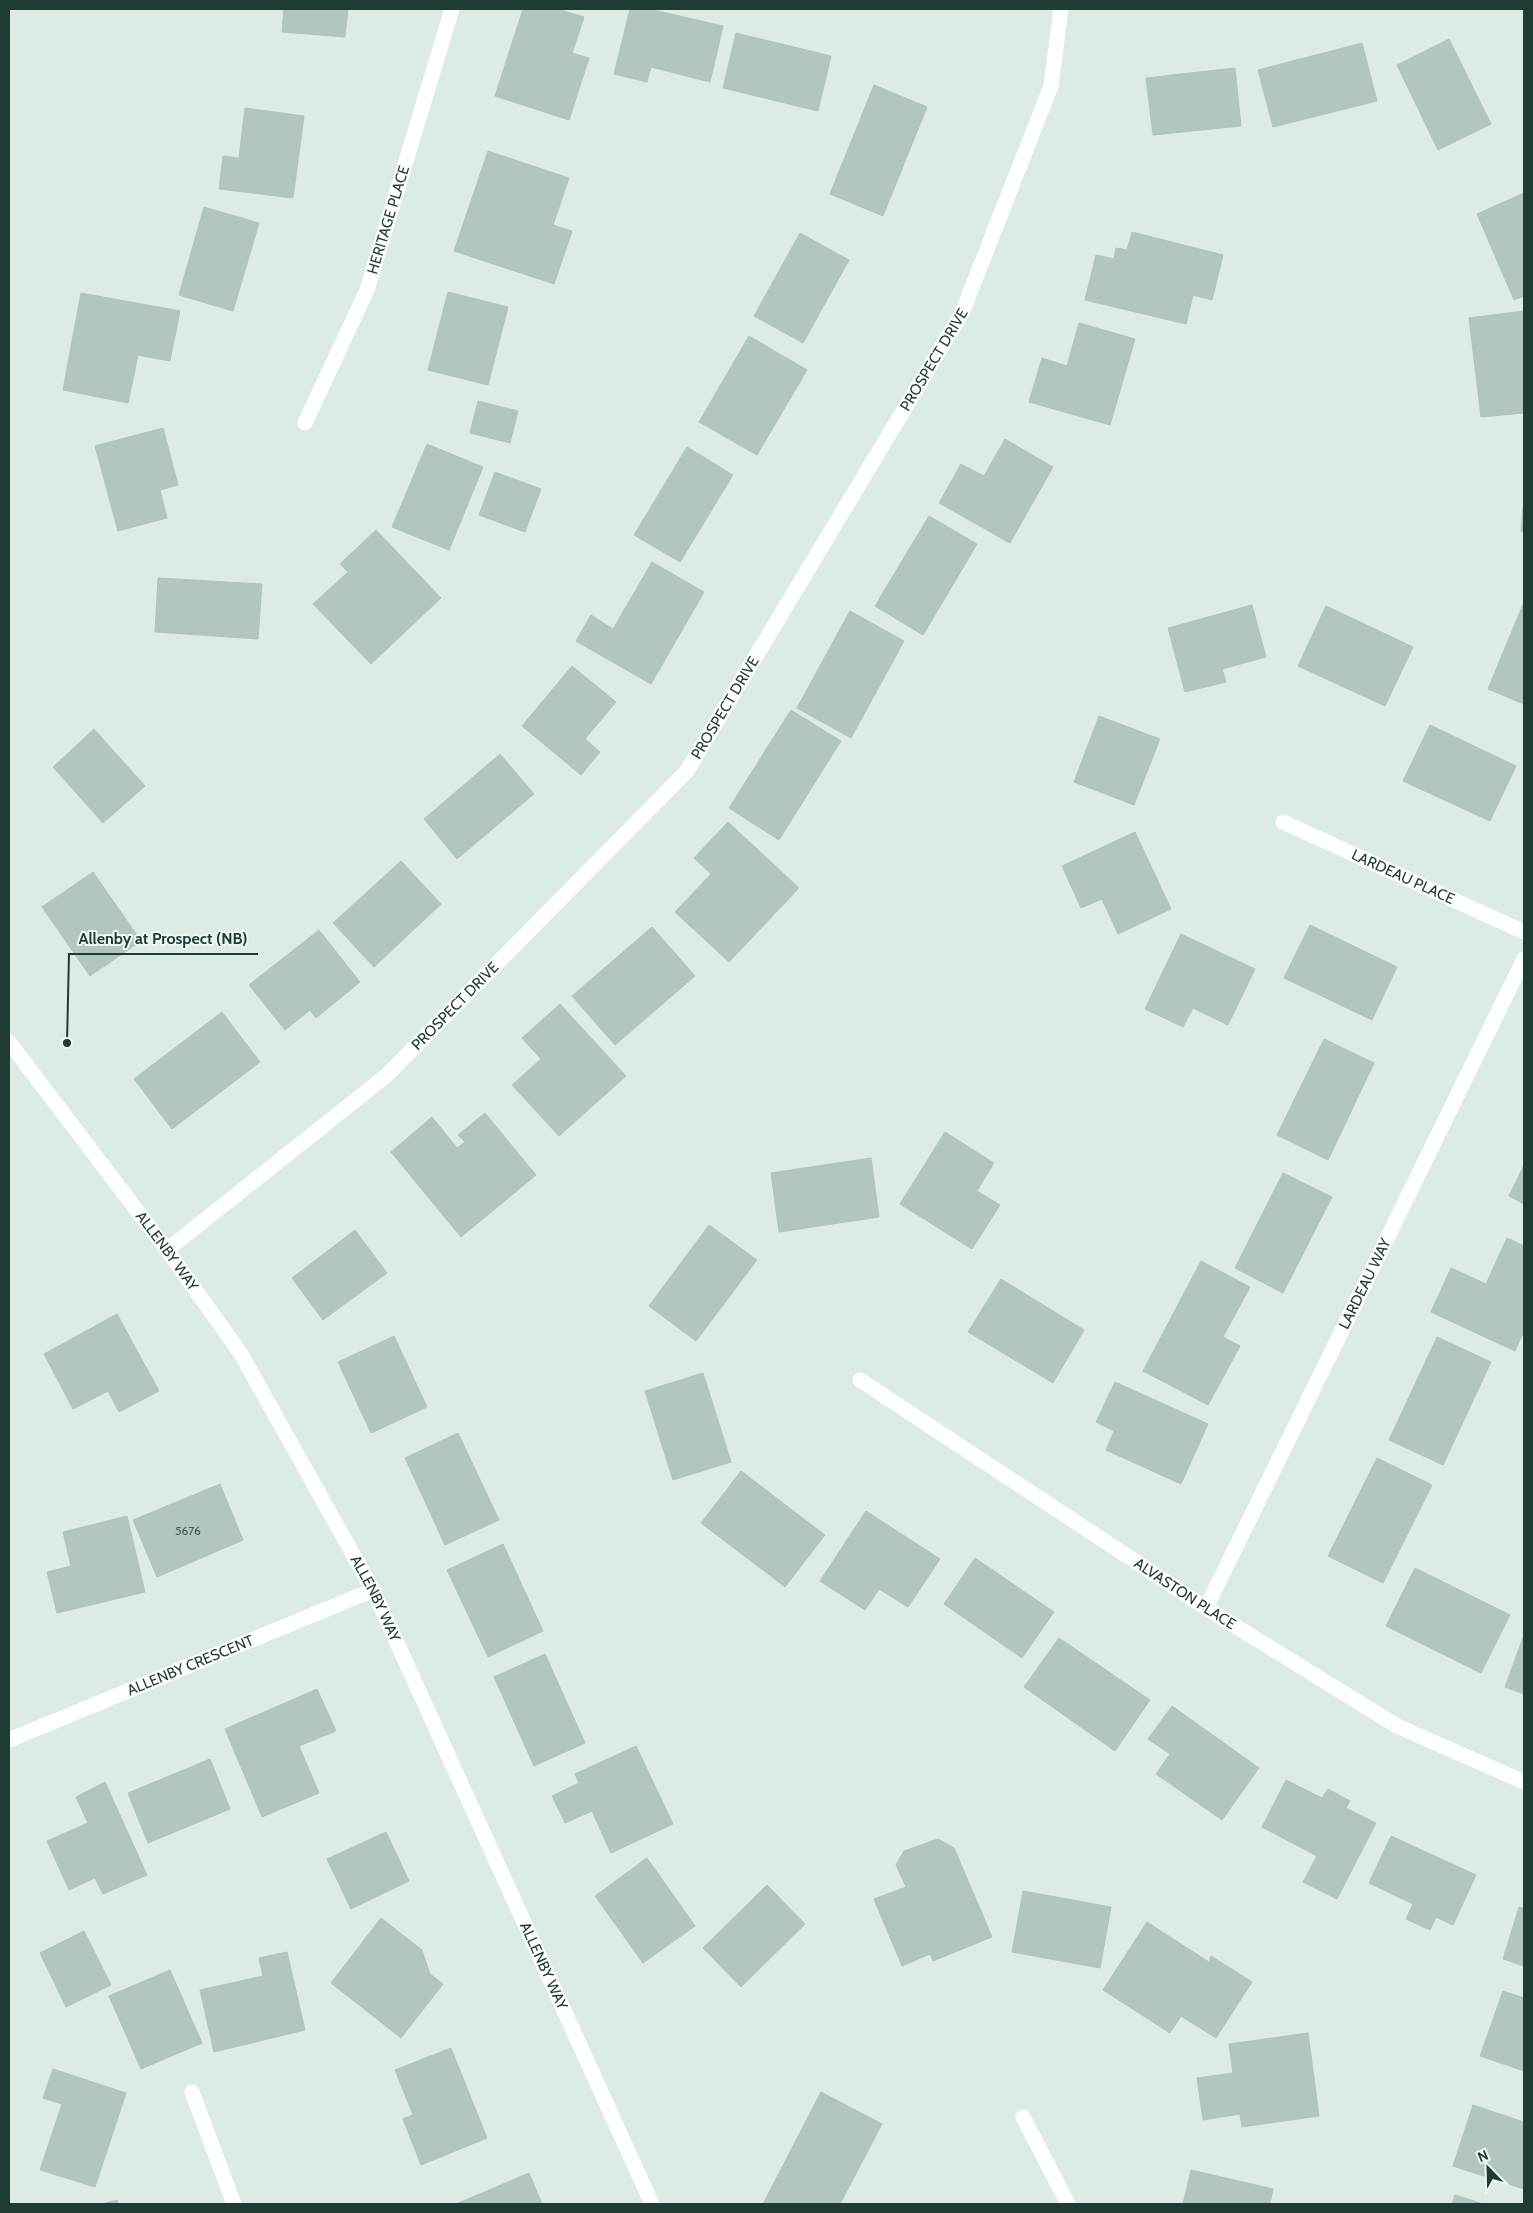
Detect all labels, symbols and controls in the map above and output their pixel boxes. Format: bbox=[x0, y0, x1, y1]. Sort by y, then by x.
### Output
street label: HERITAGE PLACE bbox=[363, 163, 413, 276]
street label: PROSPECT DRIVE bbox=[896, 305, 972, 414]
street label: PROSPECT DRIVE bbox=[687, 653, 763, 762]
street label: LARDEAU PLACE bbox=[1349, 846, 1457, 908]
callout: Allenby at Prospect (NB) bbox=[69, 923, 258, 954]
text: Allenby at Prospect (NB) bbox=[79, 929, 247, 948]
street label: PROSPECT DRIVE bbox=[408, 958, 502, 1054]
street label: ALLENBY WAY bbox=[132, 1208, 202, 1295]
street label: LARDEAU WAY bbox=[1335, 1235, 1395, 1332]
house number: 5676 bbox=[175, 1523, 201, 1538]
street label: ALLENBY WAY bbox=[346, 1552, 404, 1645]
street label: ALVASTON PLACE bbox=[1131, 1554, 1239, 1633]
street label: ALLENBY CRESCENT bbox=[124, 1631, 256, 1699]
street label: ALLENBY WAY bbox=[516, 1919, 572, 2013]
north arrow bbox=[1463, 2143, 1513, 2193]
text: N bbox=[1475, 2146, 1491, 2166]

